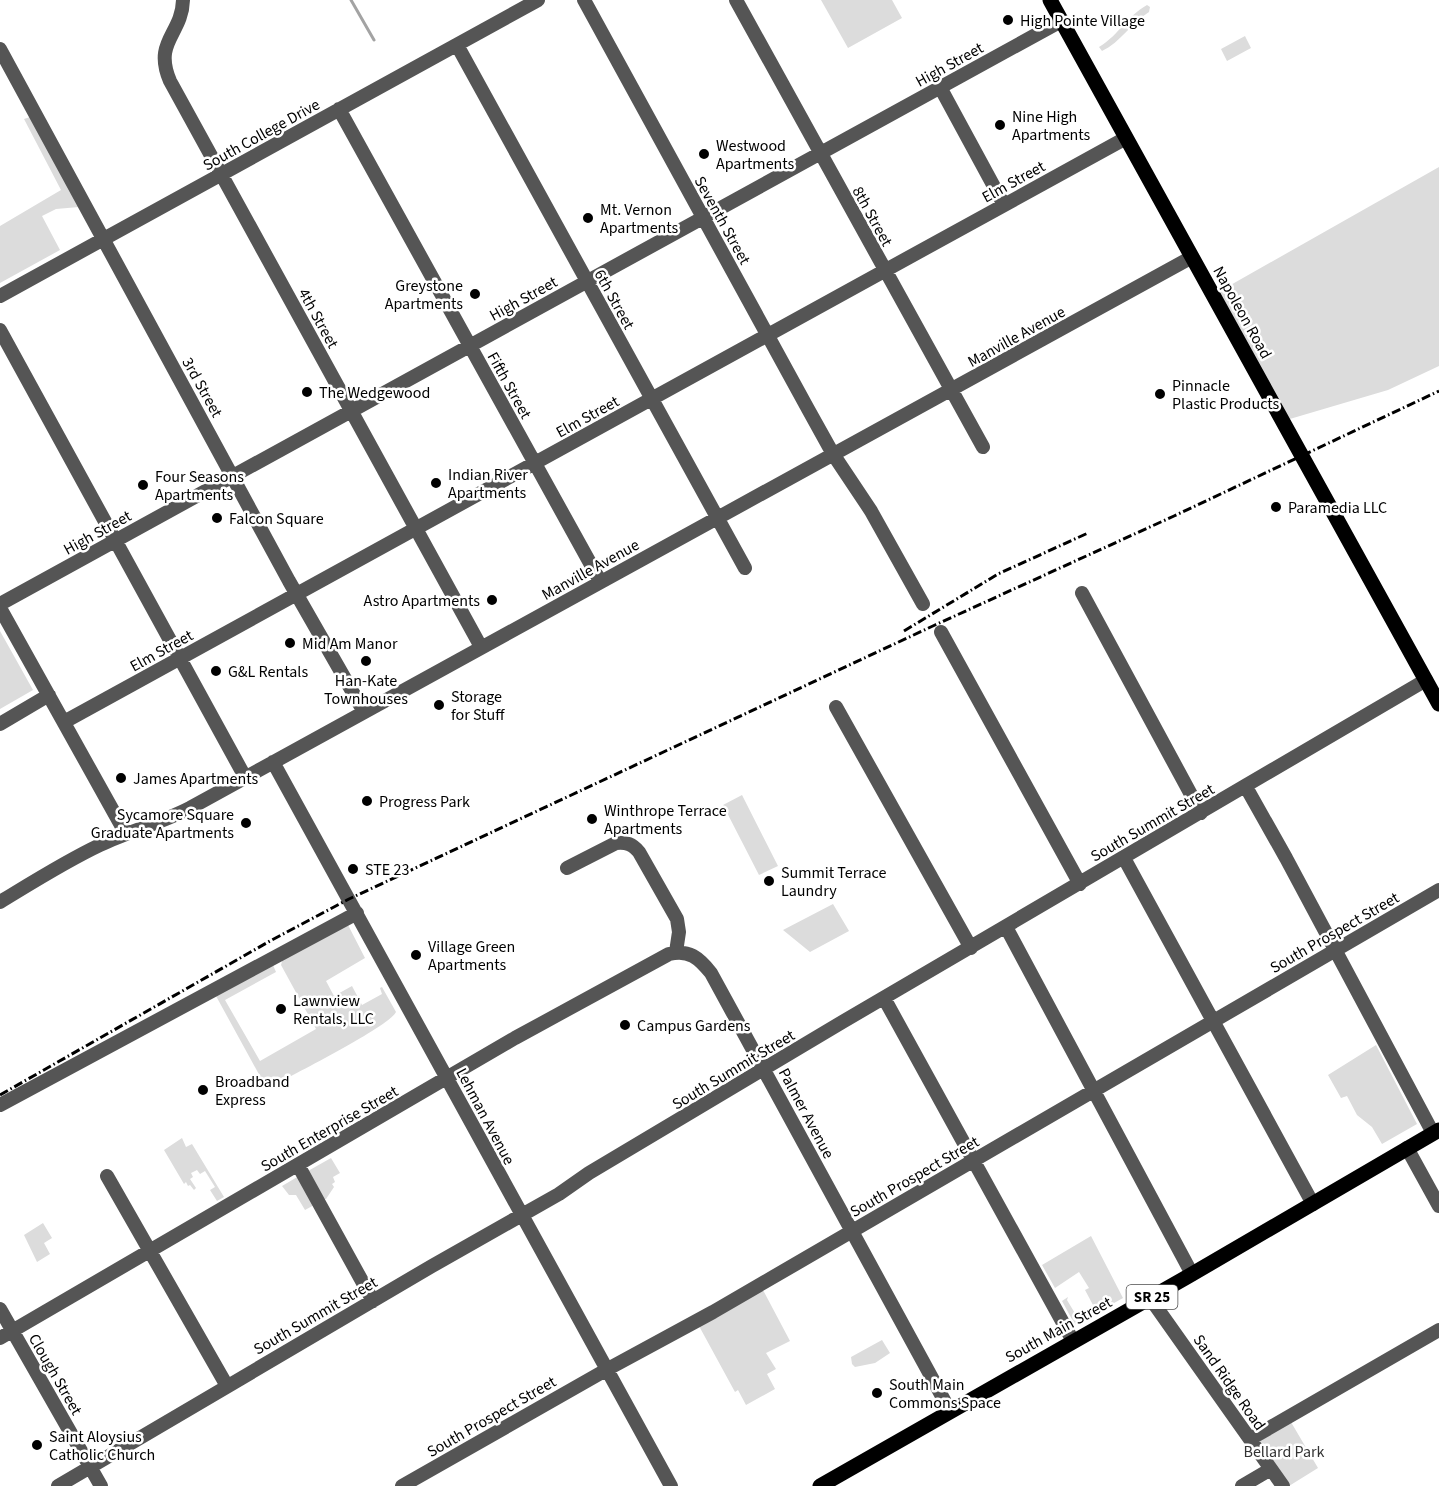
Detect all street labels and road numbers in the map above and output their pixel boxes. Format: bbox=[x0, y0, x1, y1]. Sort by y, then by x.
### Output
street label: High Street bbox=[912, 37, 988, 93]
street label: South College Drive bbox=[199, 94, 324, 176]
street label: Elm Street bbox=[978, 155, 1050, 208]
street label: Seventh Street bbox=[689, 172, 756, 269]
street label: 8th Street bbox=[847, 183, 898, 251]
street label: Napoleon Road bbox=[1208, 262, 1277, 363]
street label: 6th Street bbox=[589, 266, 640, 334]
street label: High Street bbox=[486, 271, 562, 327]
street label: 4th Street bbox=[293, 285, 344, 353]
street label: Manville Avenue bbox=[964, 301, 1069, 373]
street label: Fifth Street bbox=[482, 348, 537, 423]
street label: 3rd Street bbox=[177, 354, 228, 422]
street label: Elm Street bbox=[552, 390, 624, 443]
street label: High Street bbox=[60, 505, 136, 561]
street label: Manville Avenue bbox=[538, 534, 643, 606]
street label: Elm Street bbox=[126, 624, 198, 677]
street label: South Summit Street bbox=[1087, 778, 1219, 867]
street label: South Prospect Street bbox=[1266, 887, 1404, 979]
street label: South Summit Street bbox=[668, 1024, 800, 1115]
street label: Lehman Avenue bbox=[450, 1064, 520, 1169]
street label: Palmer Avenue bbox=[773, 1064, 839, 1163]
street label: South Enterprise Street bbox=[257, 1080, 403, 1177]
street label: South Prospect Street bbox=[846, 1131, 984, 1223]
street label: South Summit Street bbox=[250, 1271, 382, 1360]
road number: SR 25 bbox=[1126, 1285, 1178, 1309]
street label: South Main Street bbox=[1001, 1291, 1116, 1368]
street label: Clough Street bbox=[23, 1330, 88, 1420]
street label: Sand Ridge Road bbox=[1188, 1330, 1271, 1435]
street label: South Prospect Street bbox=[423, 1371, 561, 1463]

